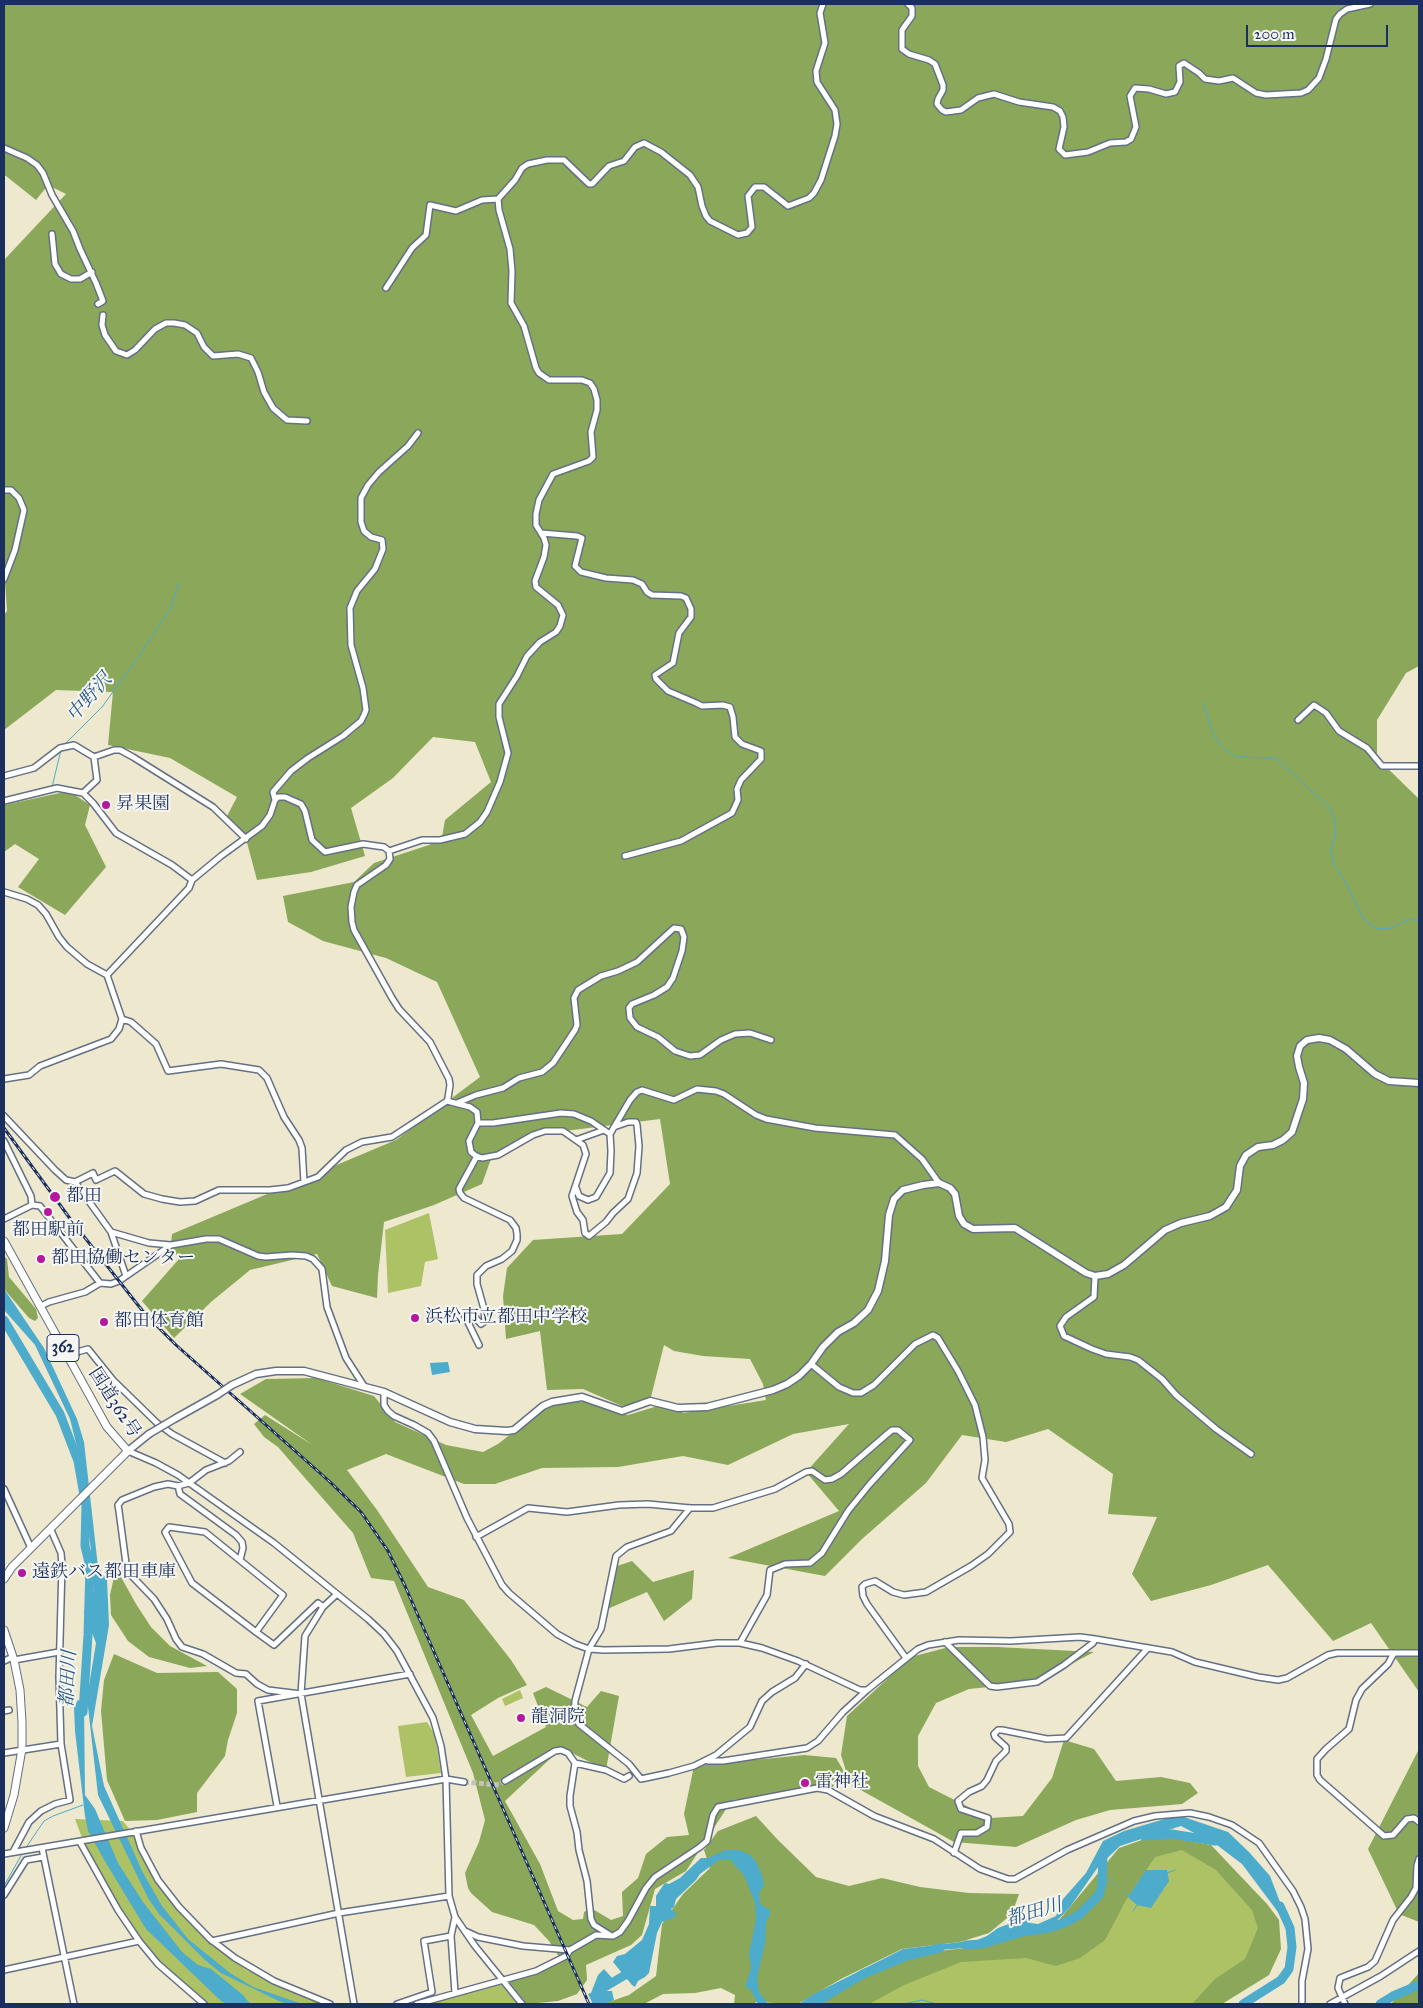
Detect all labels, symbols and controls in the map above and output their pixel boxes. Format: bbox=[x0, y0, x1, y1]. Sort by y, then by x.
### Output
scale bar bbox=[1248, 15, 1390, 47]
text: 200 m bbox=[1254, 25, 1295, 43]
water label: 中野沢 bbox=[63, 669, 117, 727]
place label: 昇果園 bbox=[116, 794, 170, 816]
marker: 昇果園 bbox=[100, 799, 112, 811]
place label: 都田 bbox=[66, 1186, 102, 1208]
marker: 都田 bbox=[48, 1190, 62, 1204]
marker: 都田駅前 bbox=[42, 1206, 54, 1218]
place label: 都田駅前 bbox=[12, 1220, 84, 1242]
place label: 都田協働センター bbox=[51, 1248, 195, 1270]
marker: 都田協働センター bbox=[35, 1253, 47, 1265]
place label: 浜松市立都田中学校 bbox=[425, 1307, 587, 1329]
place label: 都田体育館 bbox=[114, 1311, 204, 1333]
marker: 浜松市立都田中学校 bbox=[409, 1312, 421, 1324]
marker: 都田体育館 bbox=[98, 1316, 110, 1328]
road number: 362 bbox=[47, 1335, 79, 1362]
street label: 国道362号 bbox=[83, 1364, 145, 1442]
place label: 遠鉄バス都田車庫 bbox=[32, 1562, 176, 1584]
marker: 遠鉄バス都田車庫 bbox=[16, 1567, 28, 1579]
water label: 都田川 bbox=[56, 1650, 82, 1708]
place label: 龍洞院 bbox=[531, 1707, 585, 1729]
marker: 龍洞院 bbox=[515, 1712, 527, 1724]
place label: 雷神社 bbox=[815, 1772, 869, 1794]
marker: 雷神社 bbox=[799, 1777, 811, 1789]
water label: 都田川 bbox=[1003, 1894, 1065, 1932]

